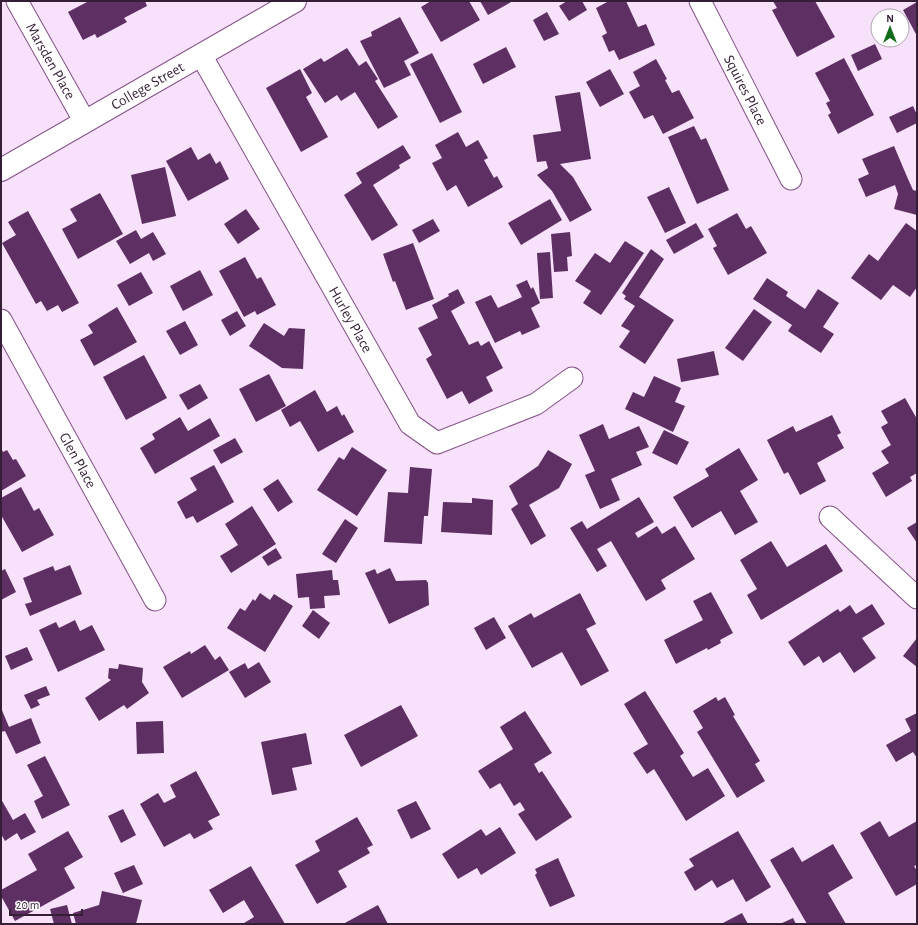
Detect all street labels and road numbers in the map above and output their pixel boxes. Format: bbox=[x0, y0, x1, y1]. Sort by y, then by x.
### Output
street label: Marsden Place bbox=[23, 21, 78, 102]
street label: Squires Place bbox=[721, 53, 769, 128]
street label: College Street bbox=[109, 59, 187, 113]
street label: Hurley Place bbox=[326, 284, 375, 355]
street label: Glen Place bbox=[56, 430, 99, 491]

